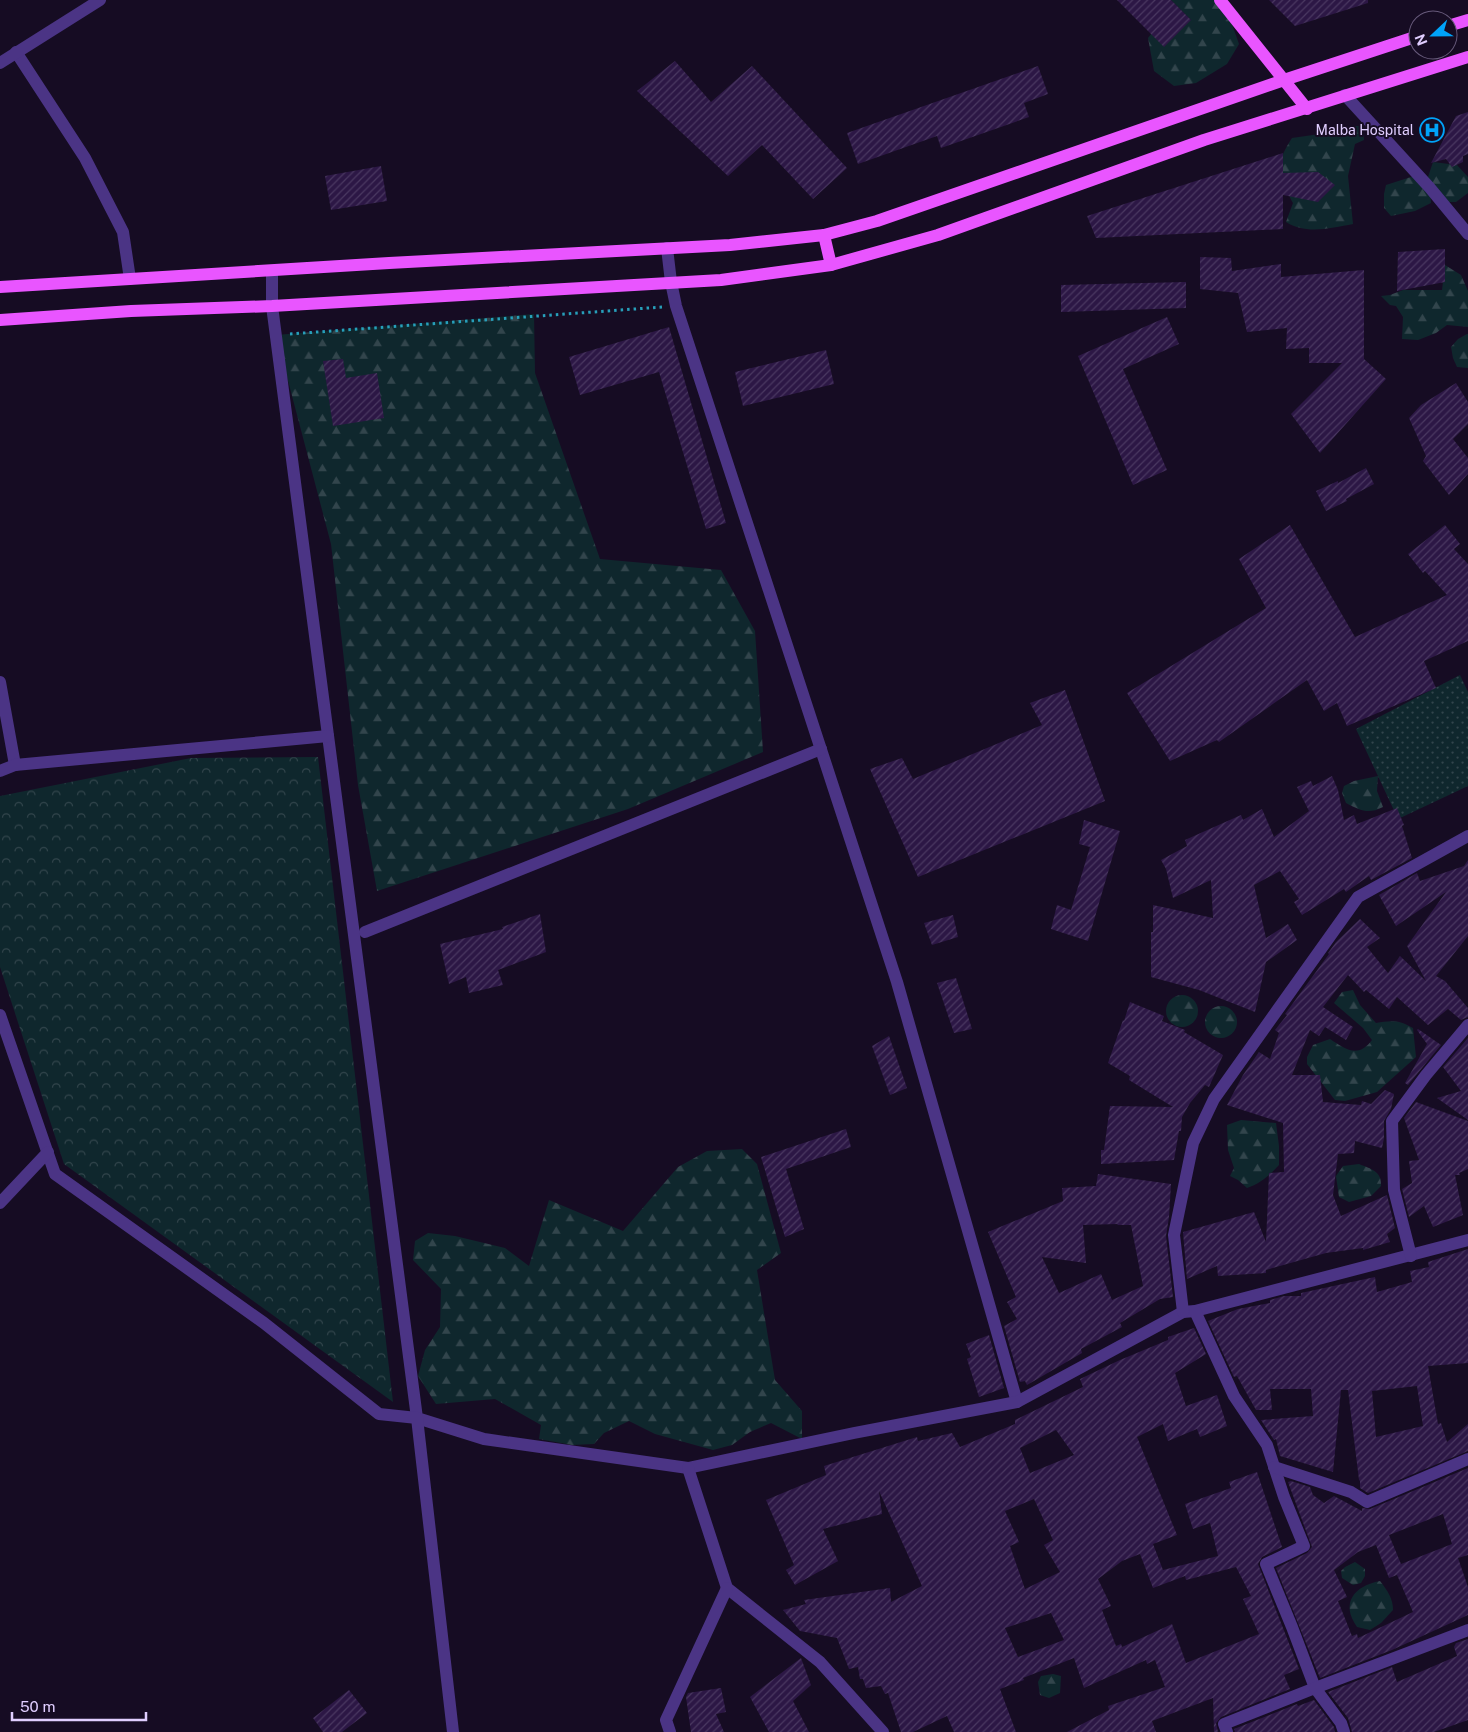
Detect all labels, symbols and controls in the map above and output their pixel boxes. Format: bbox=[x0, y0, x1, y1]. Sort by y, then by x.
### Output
north arrow bbox=[1408, 10, 1458, 60]
text: N bbox=[1411, 32, 1430, 48]
hospital icon: Malba Hospital bbox=[1419, 117, 1445, 143]
place label: Malba Hospital bbox=[1316, 122, 1414, 138]
scale bar bbox=[12, 1690, 146, 1722]
text: 50 m bbox=[20, 1698, 55, 1715]

